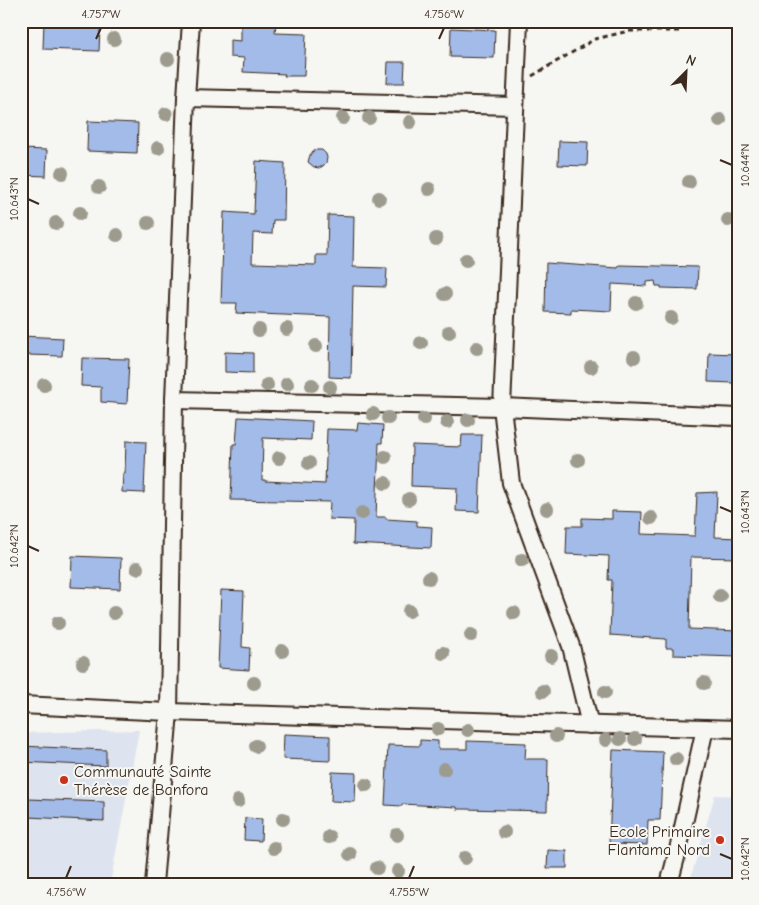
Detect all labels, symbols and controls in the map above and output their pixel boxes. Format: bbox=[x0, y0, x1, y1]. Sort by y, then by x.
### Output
text: 4.757°W bbox=[82, 7, 121, 21]
text: 4.756°W bbox=[424, 7, 464, 21]
north arrow bbox=[662, 48, 712, 98]
text: N bbox=[683, 51, 699, 70]
text: 10.644°N bbox=[738, 144, 752, 186]
text: 10.643°N bbox=[7, 177, 21, 221]
text: 10.643°N bbox=[738, 490, 752, 534]
text: 10.642°N bbox=[7, 524, 21, 568]
place label: Communauté Sainte Thérèse de Banfora bbox=[74, 763, 211, 799]
marker: Communauté Sainte Thérèse de Banfora bbox=[58, 774, 70, 786]
place label: Ecole Primaire Flantama Nord bbox=[608, 823, 710, 859]
marker: Ecole Primaire Flantama Nord bbox=[714, 834, 726, 846]
text: 10.642°N bbox=[738, 837, 752, 881]
text: 4.756°W bbox=[46, 885, 86, 899]
text: 4.755°W bbox=[389, 885, 429, 899]

